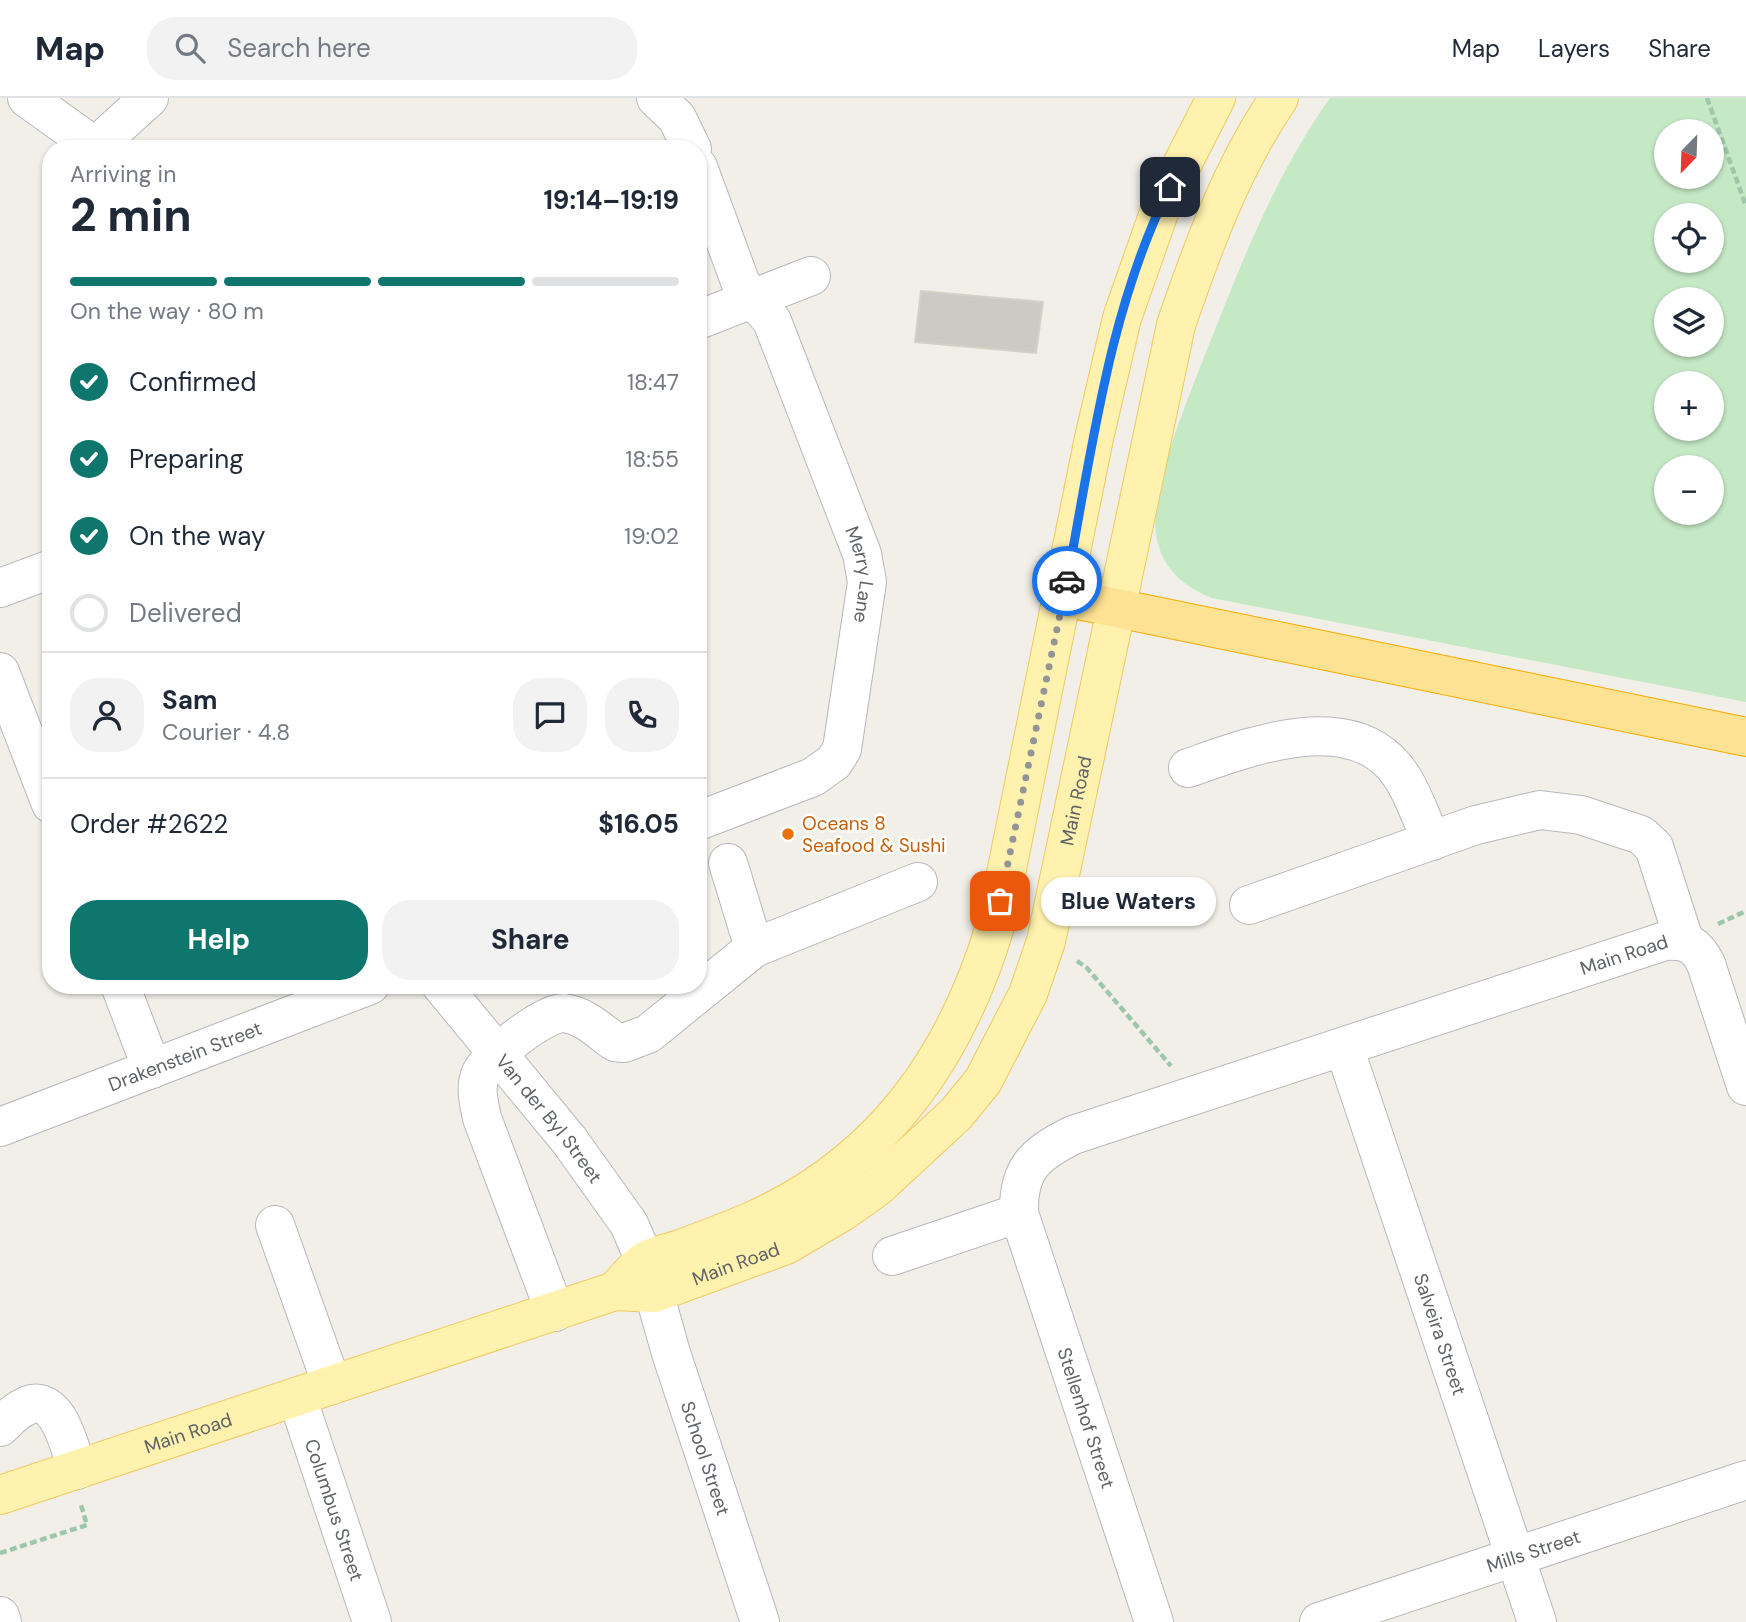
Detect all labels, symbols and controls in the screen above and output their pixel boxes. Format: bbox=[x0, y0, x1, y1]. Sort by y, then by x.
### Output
search box bbox=[147, 17, 637, 80]
text: Map bbox=[35, 27, 105, 70]
icon: search bbox=[171, 29, 209, 67]
text: Search here bbox=[227, 31, 371, 65]
text: Map bbox=[1452, 33, 1500, 64]
text: Layers bbox=[1538, 33, 1610, 64]
text: Share bbox=[1648, 33, 1711, 64]
north arrow bbox=[1654, 119, 1724, 189]
map controls bbox=[1654, 119, 1724, 525]
pin bbox=[1140, 157, 1200, 217]
text: Arriving in bbox=[70, 159, 176, 189]
icon: home bbox=[1151, 168, 1189, 206]
text: 19:14–19:19 bbox=[543, 183, 679, 217]
text: 2 min bbox=[70, 185, 192, 245]
button: locate bbox=[1654, 203, 1724, 273]
button: layers bbox=[1654, 287, 1724, 357]
text: On the way · 80 m bbox=[70, 296, 264, 326]
icon: check bbox=[70, 363, 108, 401]
text: Confirmed bbox=[129, 365, 256, 399]
text: 18:47 bbox=[627, 367, 679, 397]
button: + bbox=[1654, 371, 1724, 441]
icon: check bbox=[70, 440, 108, 478]
text: Preparing bbox=[129, 442, 244, 476]
text: 18:55 bbox=[625, 444, 679, 474]
button: − bbox=[1654, 455, 1724, 525]
icon: check bbox=[70, 517, 108, 555]
text: On the way bbox=[129, 519, 265, 553]
text: 19:02 bbox=[624, 521, 679, 551]
street label: Merry Lane bbox=[840, 522, 880, 625]
courier bbox=[1032, 546, 1102, 616]
icon: car bbox=[1048, 562, 1086, 600]
text: Delivered bbox=[129, 596, 242, 630]
button: person bbox=[70, 678, 144, 752]
button: chat bbox=[513, 678, 587, 752]
button: phone bbox=[605, 678, 679, 752]
text: Sam bbox=[162, 683, 217, 717]
text: Courier · 4.8 bbox=[162, 717, 290, 747]
street label: Main Road bbox=[1054, 754, 1097, 848]
text: Order #2622 bbox=[70, 807, 228, 841]
text: $16.05 bbox=[598, 807, 679, 841]
place label: Oceans 8 Seafood & Sushi bbox=[802, 811, 946, 858]
marker: Oceans 8 Seafood & Sushi bbox=[780, 826, 796, 842]
pin bbox=[970, 871, 1030, 931]
callout: Blue Waters bbox=[1042, 876, 1217, 926]
icon: bag bbox=[981, 882, 1019, 920]
text: Blue Waters bbox=[1061, 886, 1196, 916]
button: Help bbox=[70, 900, 368, 980]
button: Share bbox=[382, 900, 679, 980]
street label: Main Road bbox=[1577, 928, 1671, 981]
street label: Drakenstein Street bbox=[104, 1015, 265, 1097]
street label: Van der Byl Street bbox=[491, 1049, 608, 1188]
street label: Main Road bbox=[689, 1236, 783, 1291]
street label: Salveira Street bbox=[1408, 1270, 1472, 1398]
street label: Stellenhof Street bbox=[1051, 1344, 1121, 1492]
street label: School Street bbox=[675, 1398, 736, 1518]
street label: Main Road bbox=[141, 1406, 235, 1459]
street label: Columbus Street bbox=[299, 1436, 370, 1584]
street label: Mills Street bbox=[1483, 1523, 1584, 1578]

